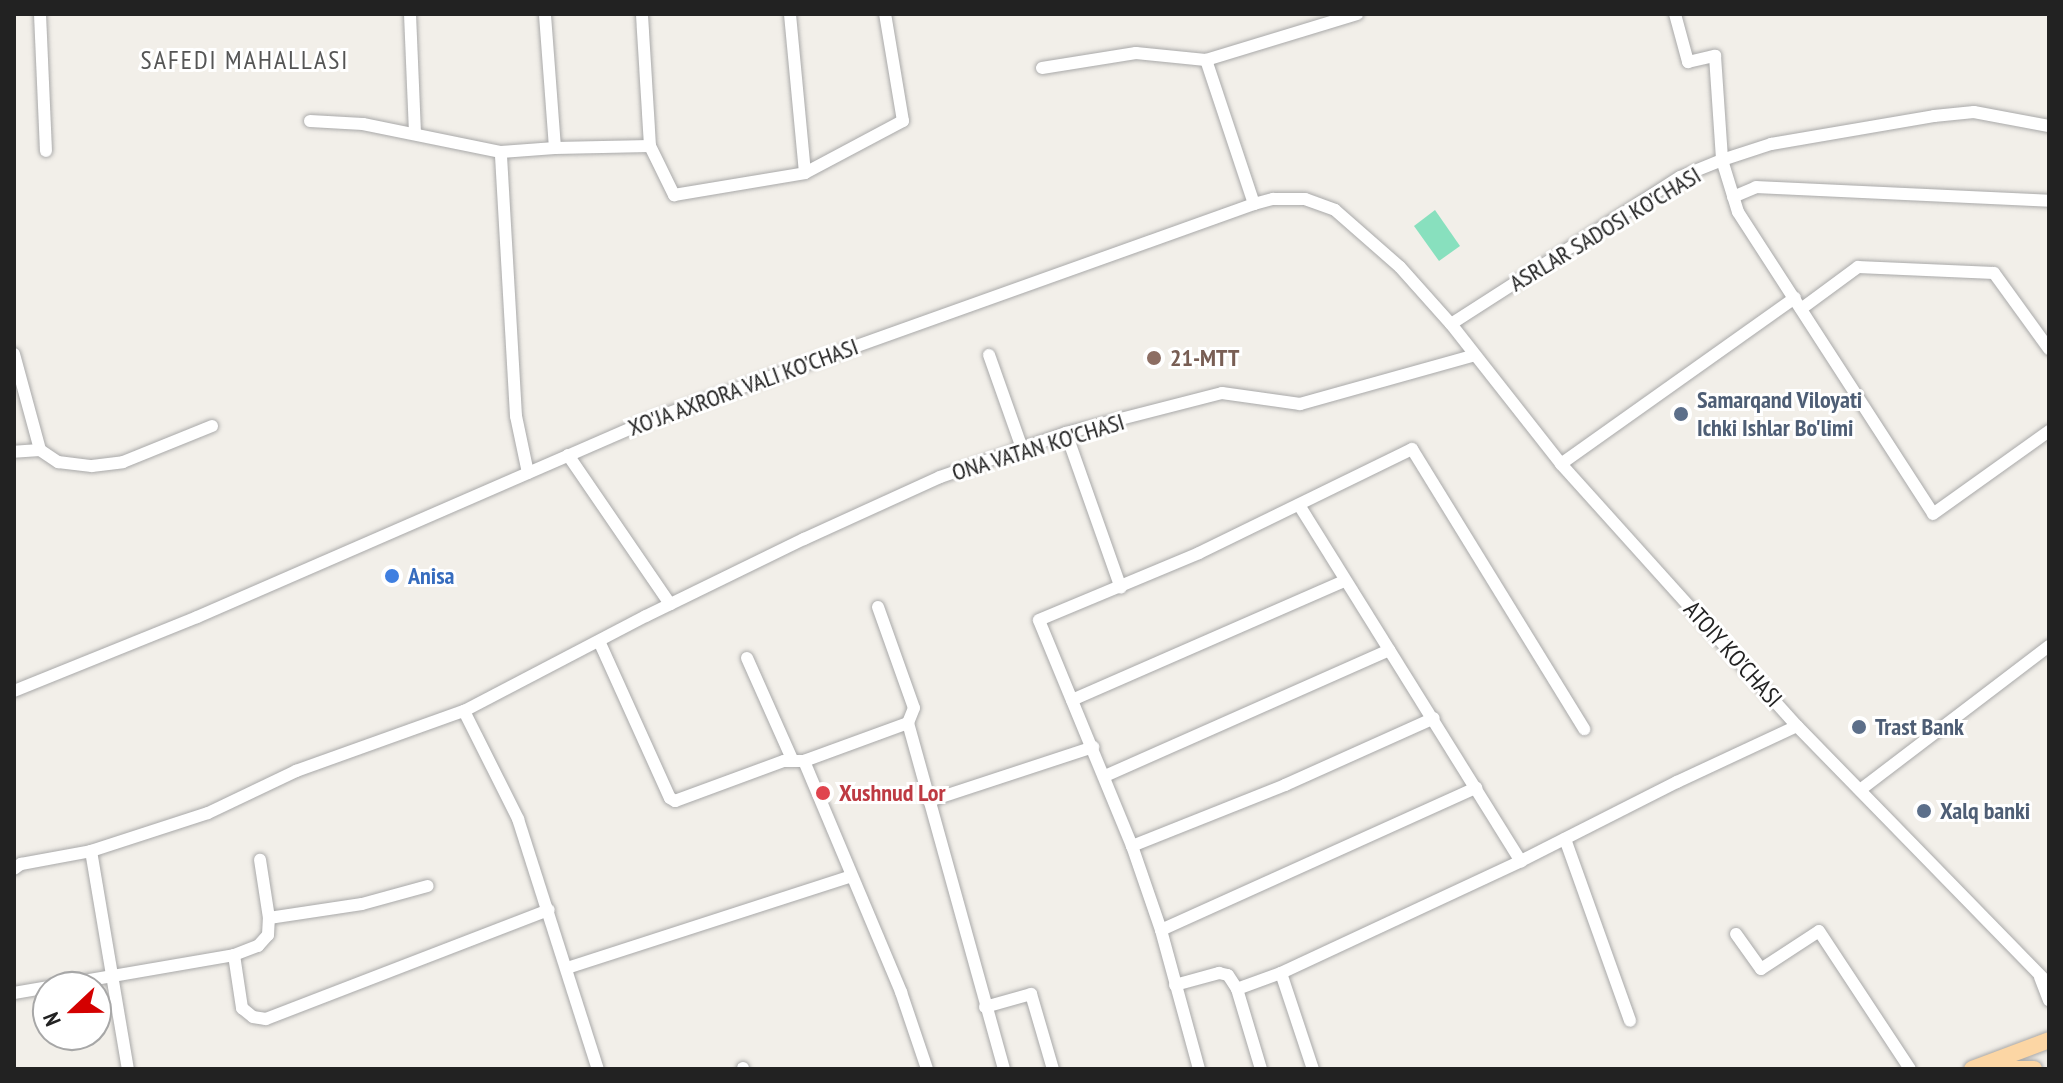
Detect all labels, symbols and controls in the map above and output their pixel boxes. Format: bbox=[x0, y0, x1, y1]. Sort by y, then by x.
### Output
district label: SAFEDI MAHALLASI bbox=[141, 44, 349, 76]
street label: ASRLAR SADOSI KO'CHASI bbox=[1504, 161, 1706, 297]
street label: XO'JA AXRORA VALI KO'CHASI bbox=[623, 332, 863, 442]
place label: 21-MTT bbox=[1170, 344, 1239, 372]
marker: 21-MTT bbox=[1145, 349, 1163, 367]
place label: Samarqand Viloyati Ichki Ishlar Bo'limi bbox=[1697, 386, 1863, 442]
marker: Samarqand Viloyati Ichki Ishlar Bo'limi bbox=[1672, 405, 1690, 423]
street label: ONA VATAN KO'CHASI bbox=[948, 407, 1128, 487]
place label: Anisa bbox=[408, 562, 455, 590]
marker: Anisa bbox=[383, 567, 401, 585]
street label: ATOIY KO'CHASI bbox=[1678, 595, 1788, 713]
place label: Trast Bank bbox=[1875, 713, 1964, 741]
marker: Trast Bank bbox=[1850, 718, 1868, 736]
place label: Xushnud Lor bbox=[839, 779, 946, 807]
marker: Xushnud Lor bbox=[814, 784, 832, 802]
place label: Xalq banki bbox=[1940, 797, 2030, 825]
marker: Xalq banki bbox=[1915, 802, 1933, 820]
north arrow bbox=[32, 971, 112, 1051]
text: N bbox=[36, 1008, 67, 1030]

